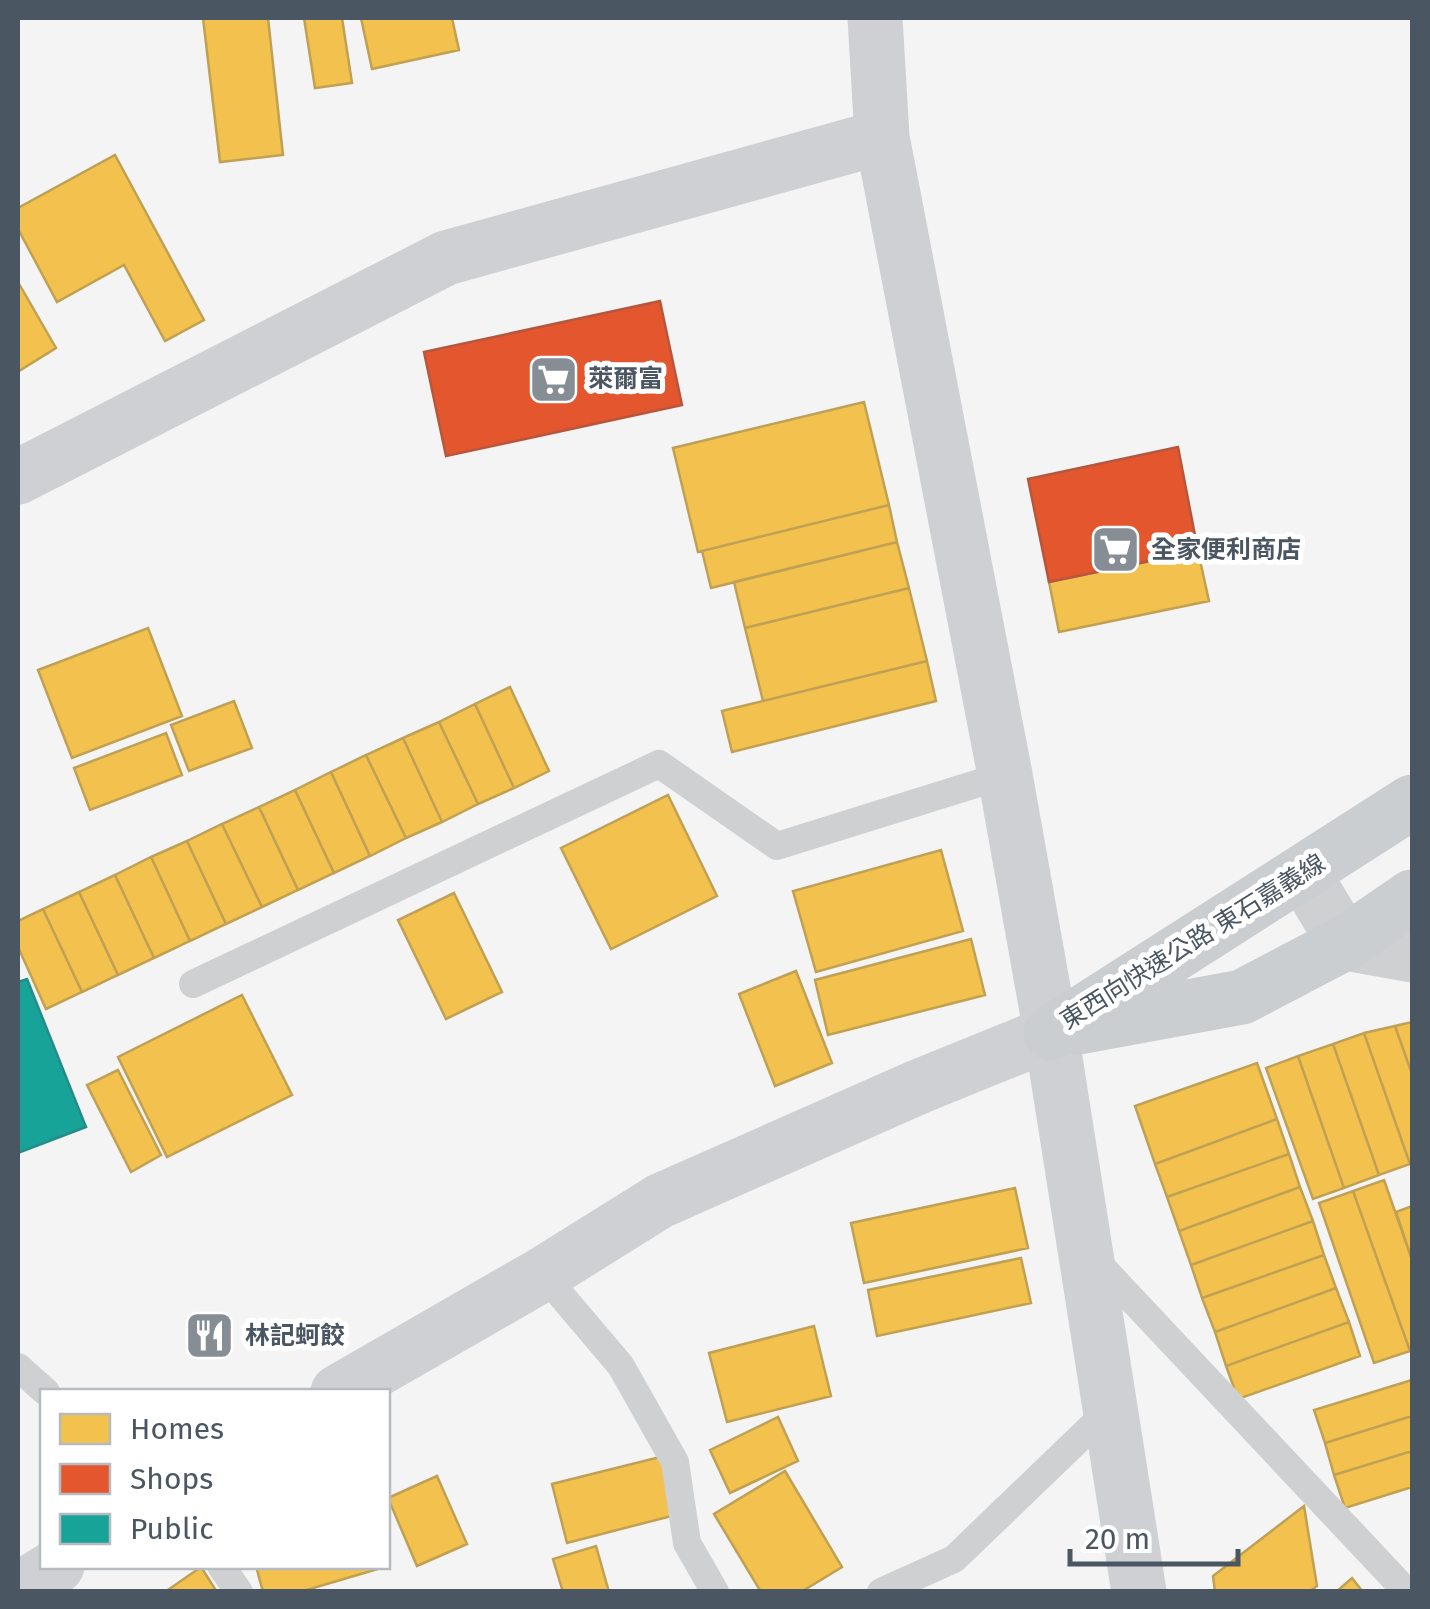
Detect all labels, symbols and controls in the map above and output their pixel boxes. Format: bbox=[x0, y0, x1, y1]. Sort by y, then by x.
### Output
supermarket icon: 萊爾富 bbox=[527, 353, 579, 405]
place label: 萊爾富 bbox=[588, 364, 663, 394]
supermarket icon: 全家便利商店 bbox=[1090, 524, 1142, 576]
place label: 全家便利商店 bbox=[1151, 535, 1301, 565]
street label: 東西向快速公路 東石嘉義線 bbox=[1055, 848, 1331, 1036]
restaurant icon: 林記蚵餃 bbox=[184, 1310, 236, 1362]
place label: 林記蚵餃 bbox=[245, 1321, 345, 1351]
legend bbox=[40, 1389, 390, 1569]
text: Homes bbox=[130, 1411, 224, 1447]
text: Shops bbox=[130, 1461, 213, 1497]
scale bar bbox=[1070, 1504, 1238, 1566]
text: Public bbox=[130, 1511, 214, 1547]
text: 20 m bbox=[1085, 1521, 1150, 1557]

